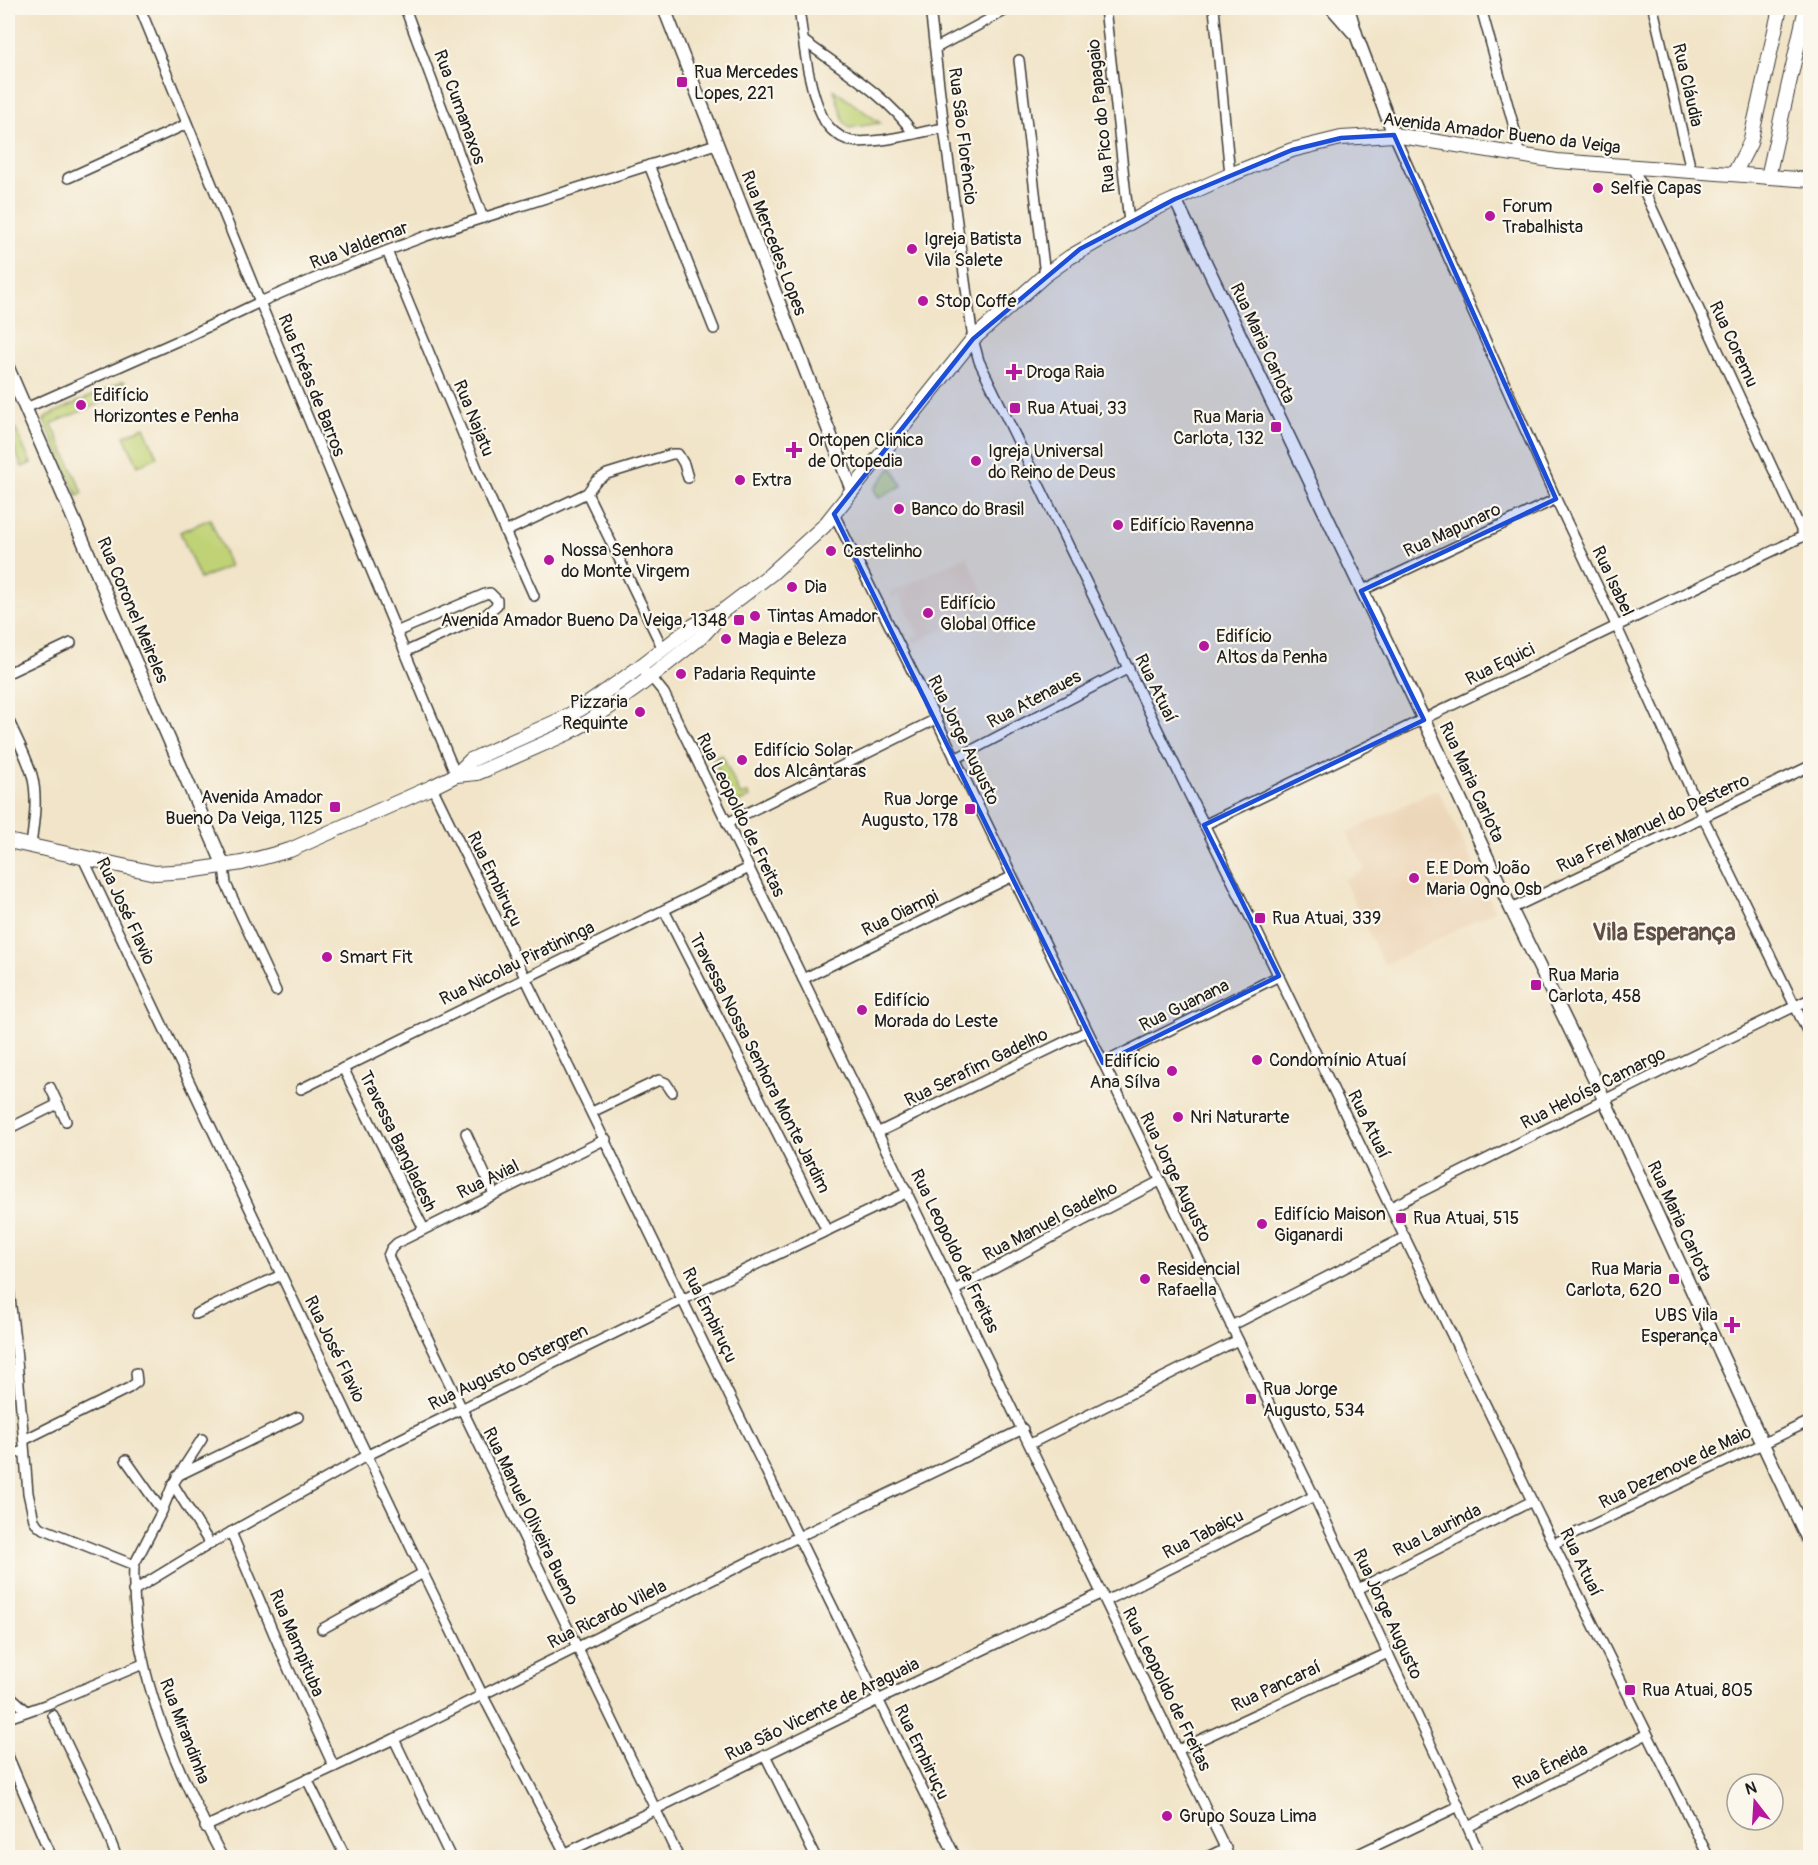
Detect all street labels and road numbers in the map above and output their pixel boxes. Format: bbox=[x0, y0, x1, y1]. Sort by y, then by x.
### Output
street label: Rua Pico do Papagaio bbox=[1082, 38, 1121, 194]
street label: Rua Cláudia bbox=[1667, 41, 1708, 129]
street label: Rua Cumanaxos bbox=[428, 47, 491, 168]
street label: Rua São Florêncio bbox=[943, 66, 982, 206]
street label: Avenida Amador Bueno da Veiga bbox=[1382, 108, 1622, 159]
street label: Rua Mercedes Lopes bbox=[735, 168, 812, 319]
street label: Rua Valdemar bbox=[307, 216, 412, 275]
street label: Rua Maria Carlota bbox=[1225, 279, 1301, 407]
street label: Rua Coremu bbox=[1704, 298, 1763, 391]
street label: Rua Enéas de Barros bbox=[272, 311, 351, 460]
street label: Rua Najatu bbox=[448, 377, 499, 460]
street label: Rua Mapunaro bbox=[1400, 498, 1505, 563]
street label: Rua Coronel Meireles bbox=[91, 534, 174, 687]
street label: Rua Isabel bbox=[1586, 542, 1639, 620]
street label: Rua Equici bbox=[1462, 638, 1539, 691]
street label: Rua Atuaí bbox=[1129, 650, 1182, 726]
street label: Rua Atenaues bbox=[983, 665, 1085, 734]
street label: Rua Jorge Augusto bbox=[922, 672, 1005, 809]
street label: Rua Maria Carlota bbox=[1434, 718, 1510, 846]
street label: Rua Leopoldo de Freitas bbox=[691, 729, 790, 901]
street label: Rua Frei Manuel do Desterro bbox=[1553, 768, 1754, 878]
street label: Rua Embiruçu bbox=[462, 828, 527, 931]
street label: Rua José Flavio bbox=[91, 854, 161, 969]
street label: Rua Oiampi bbox=[858, 885, 942, 942]
street label: Rua Nicolau Piratininga bbox=[436, 916, 599, 1011]
street label: Travessa Nossa Senhora Monte Jardim bbox=[684, 929, 835, 1197]
street label: Rua Guanana bbox=[1136, 974, 1233, 1037]
street label: Rua Serafim Gadelho bbox=[901, 1023, 1052, 1112]
street label: Rua Heloísa Camargo bbox=[1517, 1042, 1670, 1135]
street label: Travessa Bangladesh bbox=[353, 1067, 442, 1215]
street label: Rua Atuaí bbox=[1342, 1086, 1395, 1162]
street label: Rua Jorge Augusto bbox=[1134, 1109, 1217, 1246]
street label: Rua Avial bbox=[453, 1155, 523, 1204]
street label: Rua Maria Carlota bbox=[1642, 1157, 1718, 1285]
street label: Rua Leopoldo de Freitas bbox=[905, 1165, 1004, 1337]
street label: Rua Manuel Gadelho bbox=[979, 1176, 1122, 1267]
street label: Rua Embiruçu bbox=[677, 1264, 742, 1367]
street label: Rua José Flavio bbox=[299, 1292, 370, 1407]
street label: Rua Augusto Ostergren bbox=[425, 1319, 592, 1416]
street label: Rua Dezenove de Maio bbox=[1595, 1420, 1756, 1514]
street label: Rua Manuel Oliveira Bueno bbox=[477, 1423, 584, 1609]
street label: Rua Laurinda bbox=[1389, 1498, 1485, 1562]
street label: Rua Tabaiçu bbox=[1159, 1504, 1248, 1565]
street label: Rua Atuaí bbox=[1554, 1524, 1607, 1600]
street label: Rua Jorge Augusto bbox=[1347, 1545, 1428, 1683]
street label: Rua Ricardo Vilela bbox=[544, 1575, 671, 1654]
street label: Rua Mampituba bbox=[264, 1586, 329, 1700]
street label: Rua Leopoldo de Freitas bbox=[1117, 1603, 1216, 1775]
street label: Rua São Vicente de Araguaia bbox=[721, 1652, 923, 1766]
street label: Rua Pancaraí bbox=[1228, 1656, 1325, 1717]
street label: Rua Mirandinha bbox=[154, 1675, 215, 1787]
street label: Rua Embiruçu bbox=[889, 1701, 954, 1804]
street label: Rua Êneida bbox=[1509, 1738, 1592, 1795]

